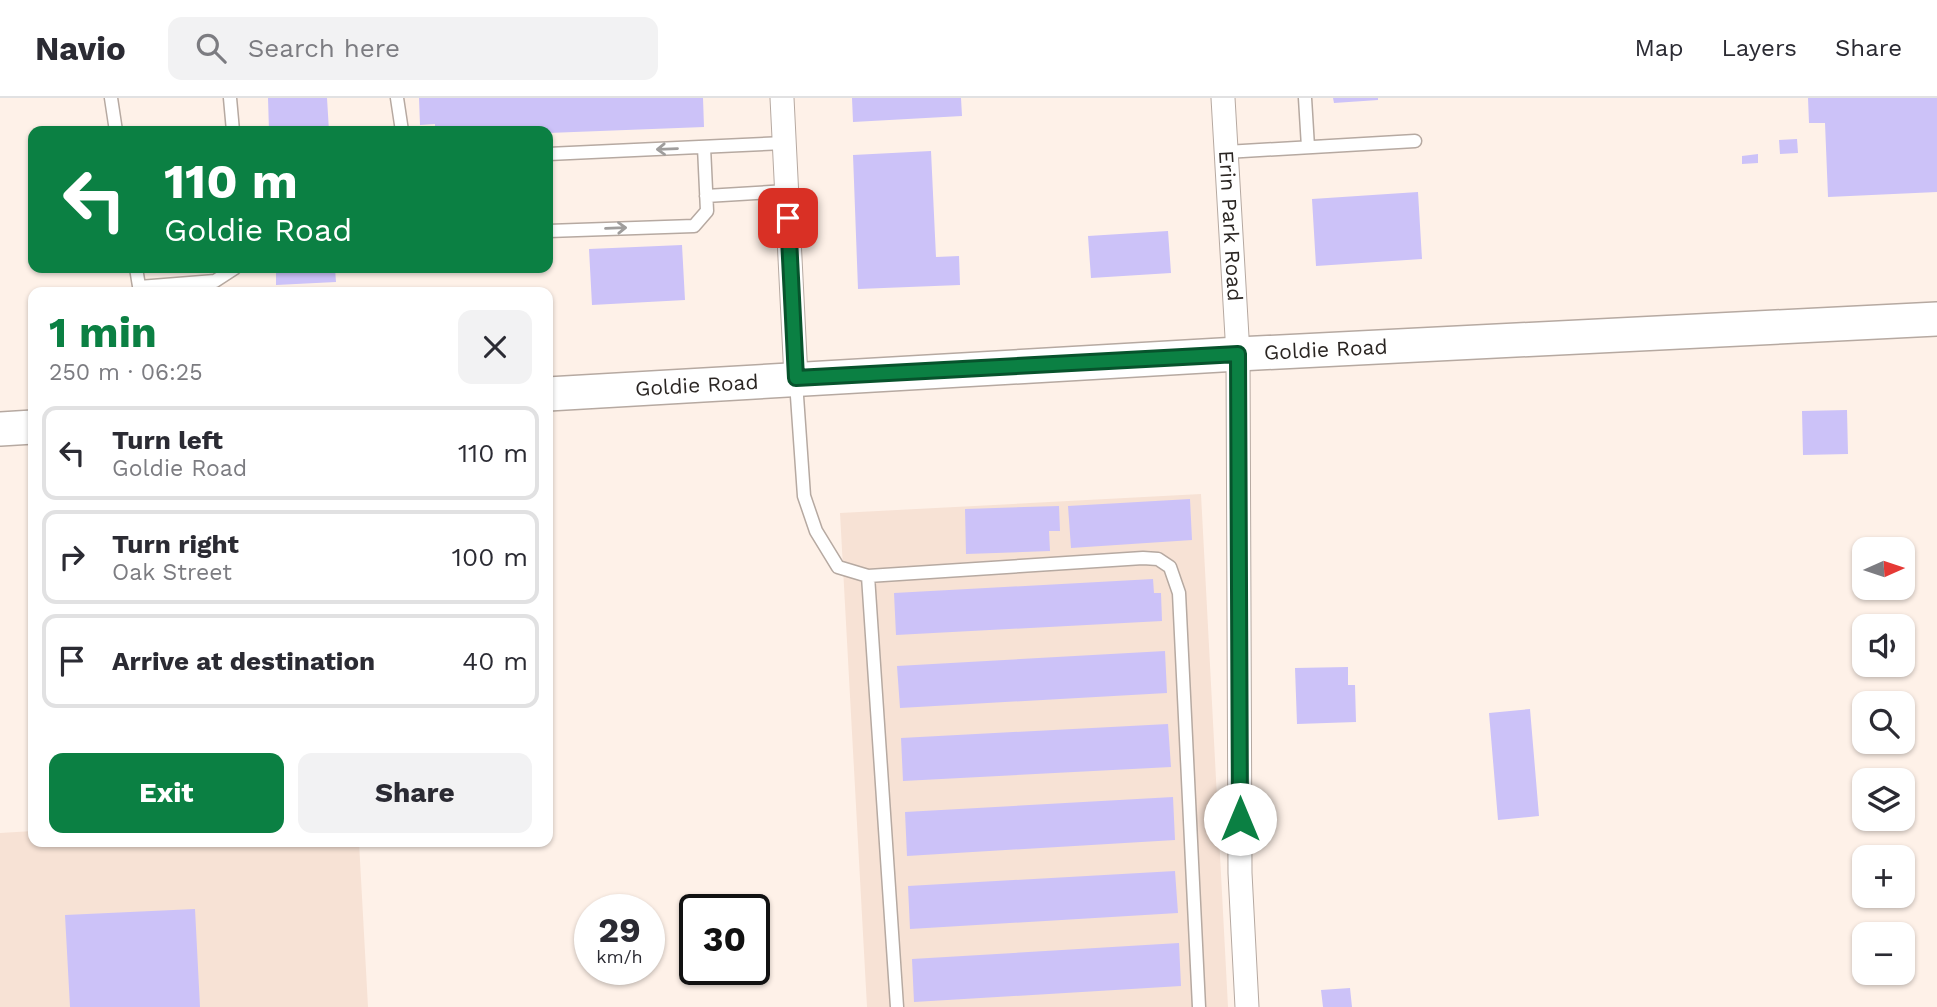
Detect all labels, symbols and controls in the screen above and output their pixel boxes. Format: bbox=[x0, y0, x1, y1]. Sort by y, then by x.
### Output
search box bbox=[168, 17, 658, 80]
text: Navio bbox=[35, 29, 126, 68]
icon: search bbox=[192, 29, 230, 67]
text: Search here bbox=[248, 33, 400, 63]
text: Map bbox=[1635, 34, 1683, 62]
text: Layers bbox=[1721, 34, 1797, 62]
text: Share bbox=[1835, 34, 1902, 62]
one-way arrow bbox=[656, 142, 679, 155]
street label: Erin Park Road bbox=[1214, 150, 1248, 302]
text: 110 m bbox=[164, 152, 298, 210]
icon: left bbox=[49, 154, 140, 245]
pin bbox=[758, 188, 818, 248]
icon: arrive bbox=[769, 199, 807, 237]
text: Goldie Road bbox=[164, 211, 352, 249]
one-way arrow bbox=[604, 222, 627, 235]
text: 1 min bbox=[49, 308, 157, 357]
button: close bbox=[458, 310, 532, 384]
street label: Goldie Road bbox=[1263, 334, 1388, 365]
text: 250 m · 06:25 bbox=[49, 359, 203, 386]
street label: Goldie Road bbox=[634, 369, 759, 401]
text: Turn left bbox=[112, 425, 223, 455]
icon: left bbox=[53, 434, 91, 472]
text: 110 m bbox=[458, 438, 528, 468]
text: Goldie Road bbox=[112, 455, 247, 482]
text: Turn right bbox=[112, 529, 239, 559]
north arrow bbox=[1852, 537, 1914, 600]
map controls bbox=[1852, 537, 1915, 985]
icon: right bbox=[53, 538, 91, 576]
text: 100 m bbox=[452, 542, 528, 572]
text: Oak Street bbox=[112, 559, 232, 586]
button: sound bbox=[1852, 614, 1915, 677]
icon: arrive bbox=[53, 642, 91, 680]
text: Arrive at destination bbox=[112, 646, 375, 676]
text: 40 m bbox=[462, 646, 528, 676]
button: search bbox=[1852, 691, 1915, 754]
button: Exit bbox=[49, 753, 284, 833]
button: Share bbox=[298, 753, 532, 833]
button: layers bbox=[1852, 768, 1915, 831]
position arrow bbox=[1203, 782, 1277, 856]
button: + bbox=[1852, 845, 1915, 908]
speed limit sign: 30 bbox=[679, 894, 770, 985]
text: 29 bbox=[598, 909, 641, 951]
button: − bbox=[1852, 922, 1915, 985]
text: km/h bbox=[596, 946, 643, 967]

